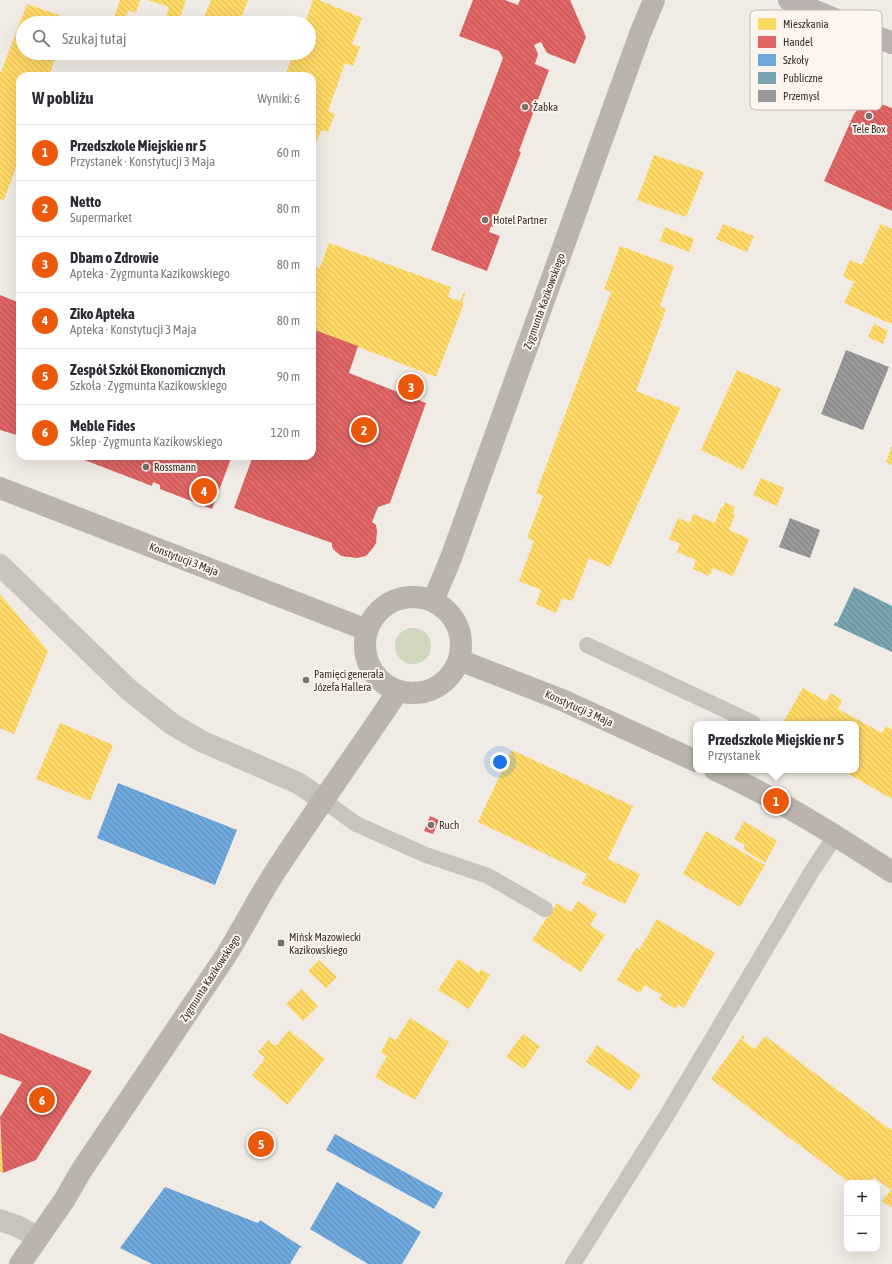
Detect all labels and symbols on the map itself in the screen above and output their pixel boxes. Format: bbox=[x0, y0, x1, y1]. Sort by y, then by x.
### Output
legend bbox=[750, 10, 882, 110]
text: Mieszkania bbox=[783, 18, 829, 30]
text: Handel bbox=[783, 36, 813, 48]
text: Szkoły bbox=[783, 54, 809, 66]
text: Publiczne bbox=[783, 72, 823, 84]
text: Przemysł bbox=[783, 90, 820, 102]
place label: Żabka bbox=[533, 101, 558, 113]
marker: Żabka bbox=[520, 102, 530, 112]
marker: Tele Box bbox=[864, 111, 874, 121]
place label: Tele Box bbox=[852, 123, 886, 135]
place label: Hotel Partner bbox=[493, 214, 548, 226]
marker: Hotel Partner bbox=[480, 215, 490, 225]
street label: Zygmunta Kazikowskiego bbox=[521, 251, 567, 351]
pin: 3 bbox=[398, 372, 424, 402]
pin: 2 bbox=[351, 415, 377, 445]
place label: Rossmann bbox=[154, 461, 196, 473]
marker: Rossmann bbox=[141, 462, 151, 472]
pin: 4 bbox=[191, 476, 217, 506]
street label: Konstytucji 3 Maja bbox=[148, 540, 220, 578]
place label: Pamięci generała Józefa Hallera bbox=[314, 668, 384, 693]
marker: Pamięci generała Józefa Hallera bbox=[301, 675, 311, 685]
street label: Konstytucji 3 Maja bbox=[543, 688, 615, 728]
your location bbox=[490, 752, 510, 772]
pin: 1 bbox=[763, 786, 789, 816]
place label: Ruch bbox=[439, 819, 459, 831]
marker: Ruch bbox=[426, 820, 436, 830]
place label: Mińsk Mazowiecki Kazikowskiego bbox=[289, 931, 361, 956]
street label: Zygmunta Kazikowskiego bbox=[177, 932, 243, 1024]
marker: Mińsk Mazowiecki Kazikowskiego bbox=[276, 938, 286, 948]
pin: 6 bbox=[29, 1085, 55, 1115]
pin: 5 bbox=[248, 1129, 274, 1159]

